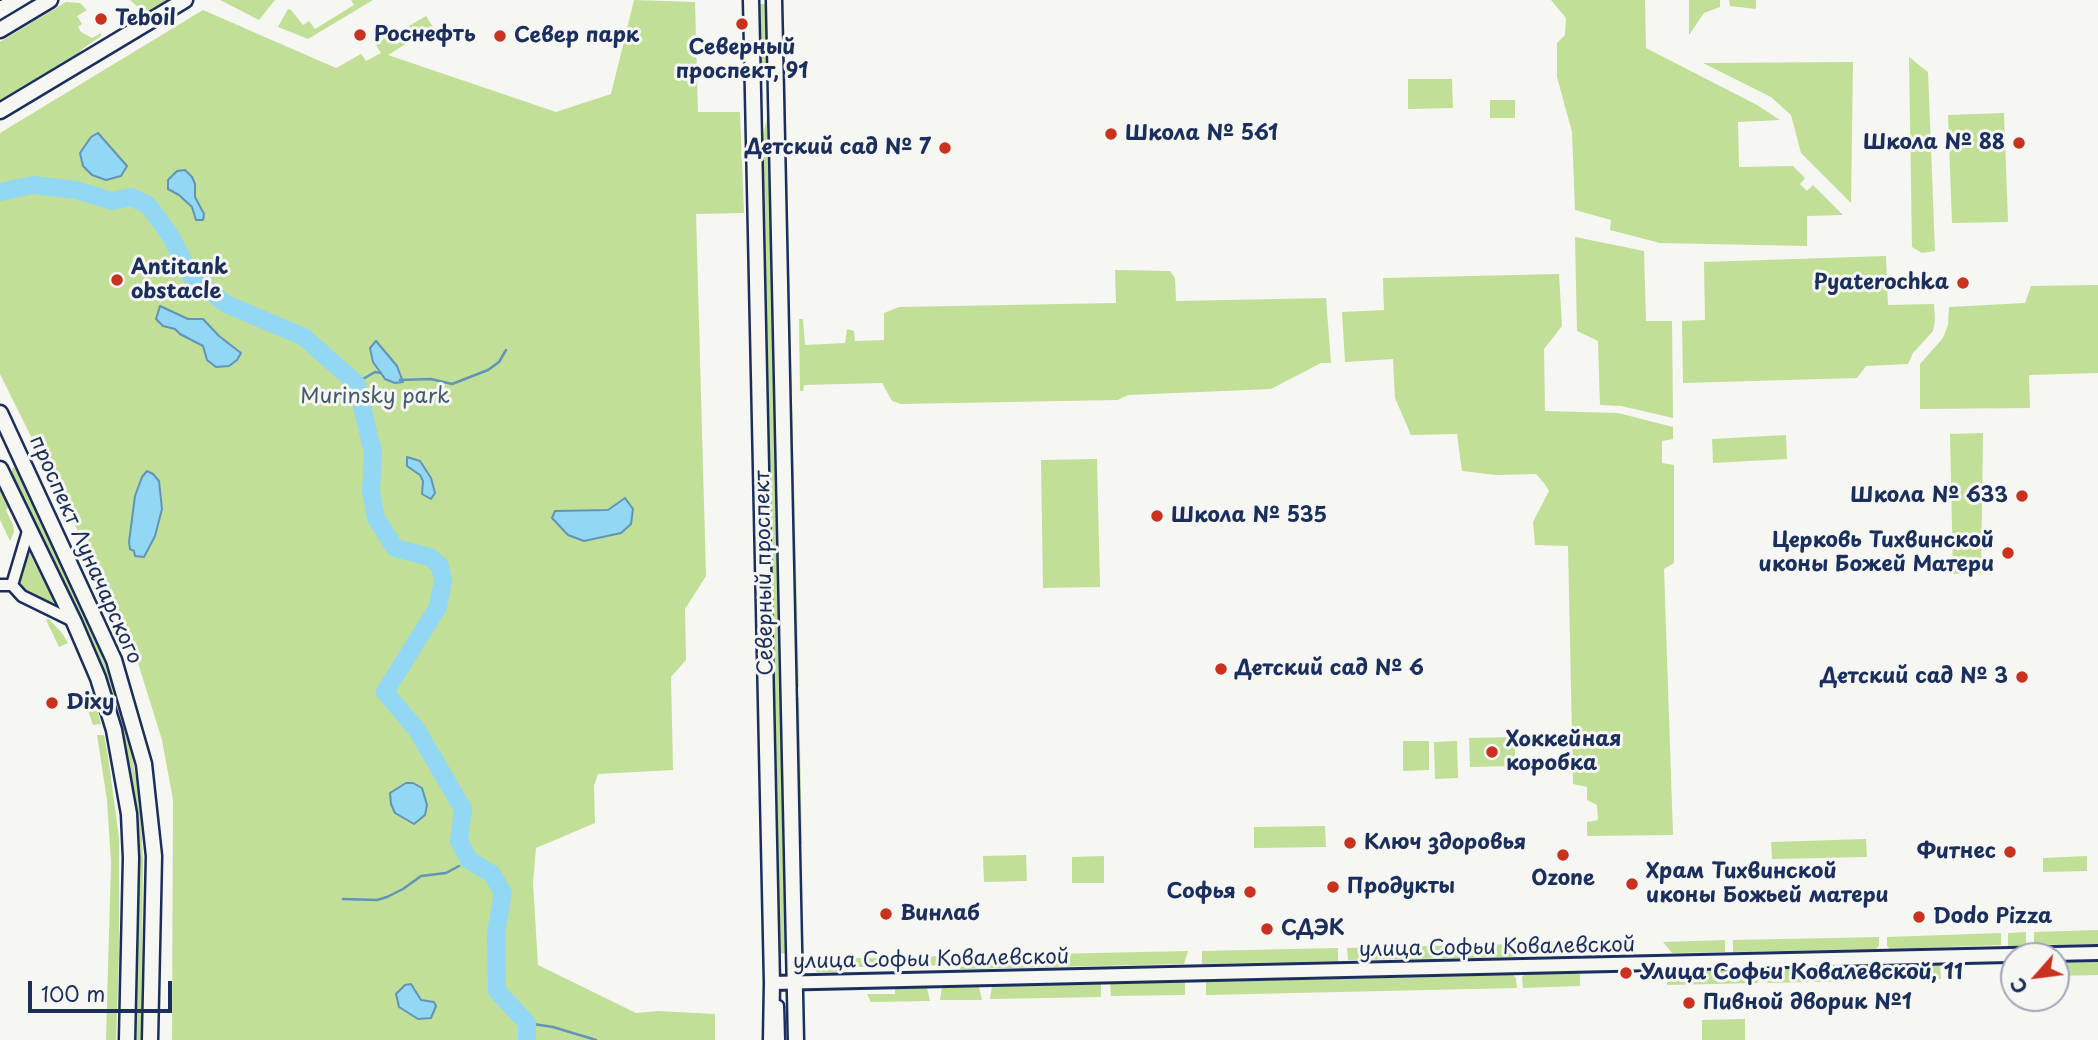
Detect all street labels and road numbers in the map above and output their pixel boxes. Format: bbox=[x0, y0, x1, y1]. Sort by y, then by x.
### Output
street label: проспект Луначарского bbox=[23, 432, 147, 668]
street label: Северный проспект bbox=[751, 470, 779, 676]
street label: улица Софьи Ковалевской bbox=[1359, 933, 1635, 963]
street label: улица Софьи Ковалевской bbox=[793, 945, 1069, 975]

